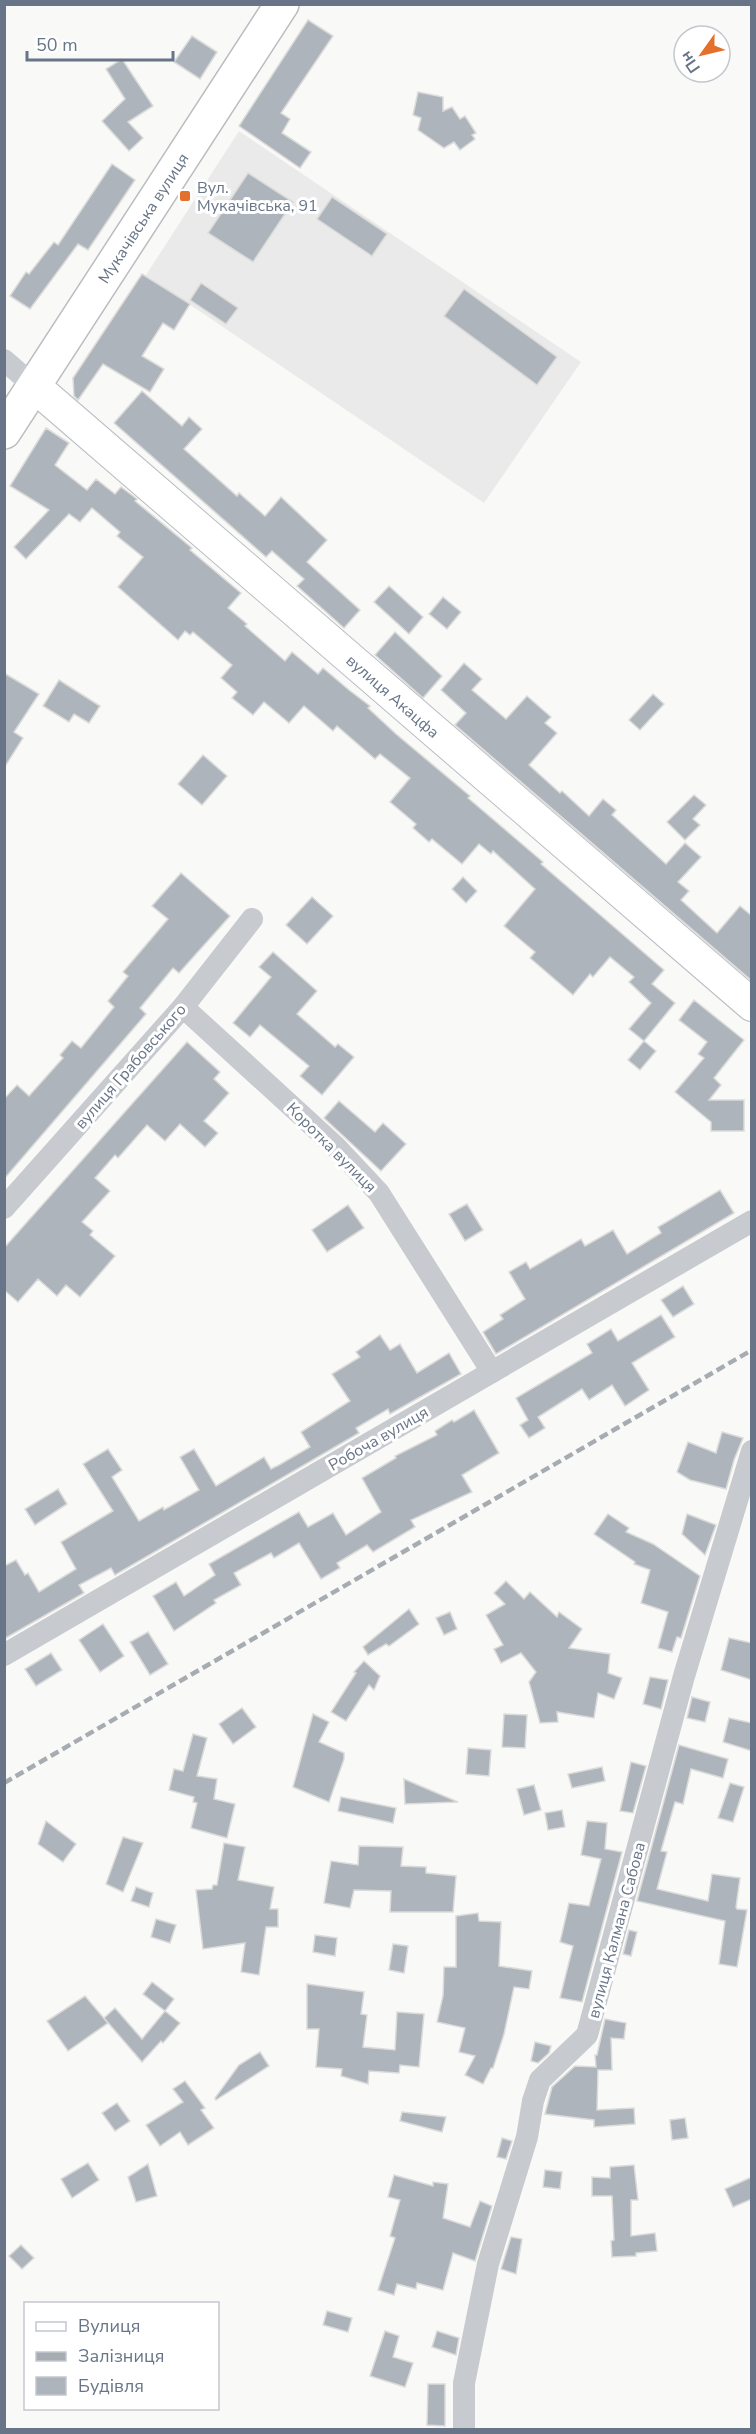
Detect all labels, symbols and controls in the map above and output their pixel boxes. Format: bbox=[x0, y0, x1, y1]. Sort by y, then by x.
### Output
scale bar bbox=[27, 24, 172, 62]
north arrow bbox=[672, 24, 732, 84]
text: 50 m bbox=[36, 33, 78, 57]
text: Пн bbox=[675, 47, 706, 77]
street label: Мукачівська вулиця bbox=[93, 149, 194, 288]
place label: Вул. Мукачівська, 91 bbox=[197, 177, 318, 217]
marker: Вул. Мукачівська, 91 bbox=[178, 189, 192, 203]
street label: вулиця Акацфа bbox=[341, 650, 444, 743]
street label: вулиця Грабовського bbox=[70, 999, 191, 1134]
street label: Коротка вулиця bbox=[281, 1098, 381, 1198]
street label: Робоча вулиця bbox=[325, 1401, 432, 1476]
street label: вулиця Калмана Сабова bbox=[583, 1840, 651, 2021]
legend bbox=[24, 2302, 219, 2410]
text: Вулиця bbox=[78, 2314, 140, 2338]
text: Залізниця bbox=[78, 2344, 164, 2368]
text: Будівля bbox=[78, 2374, 144, 2398]

